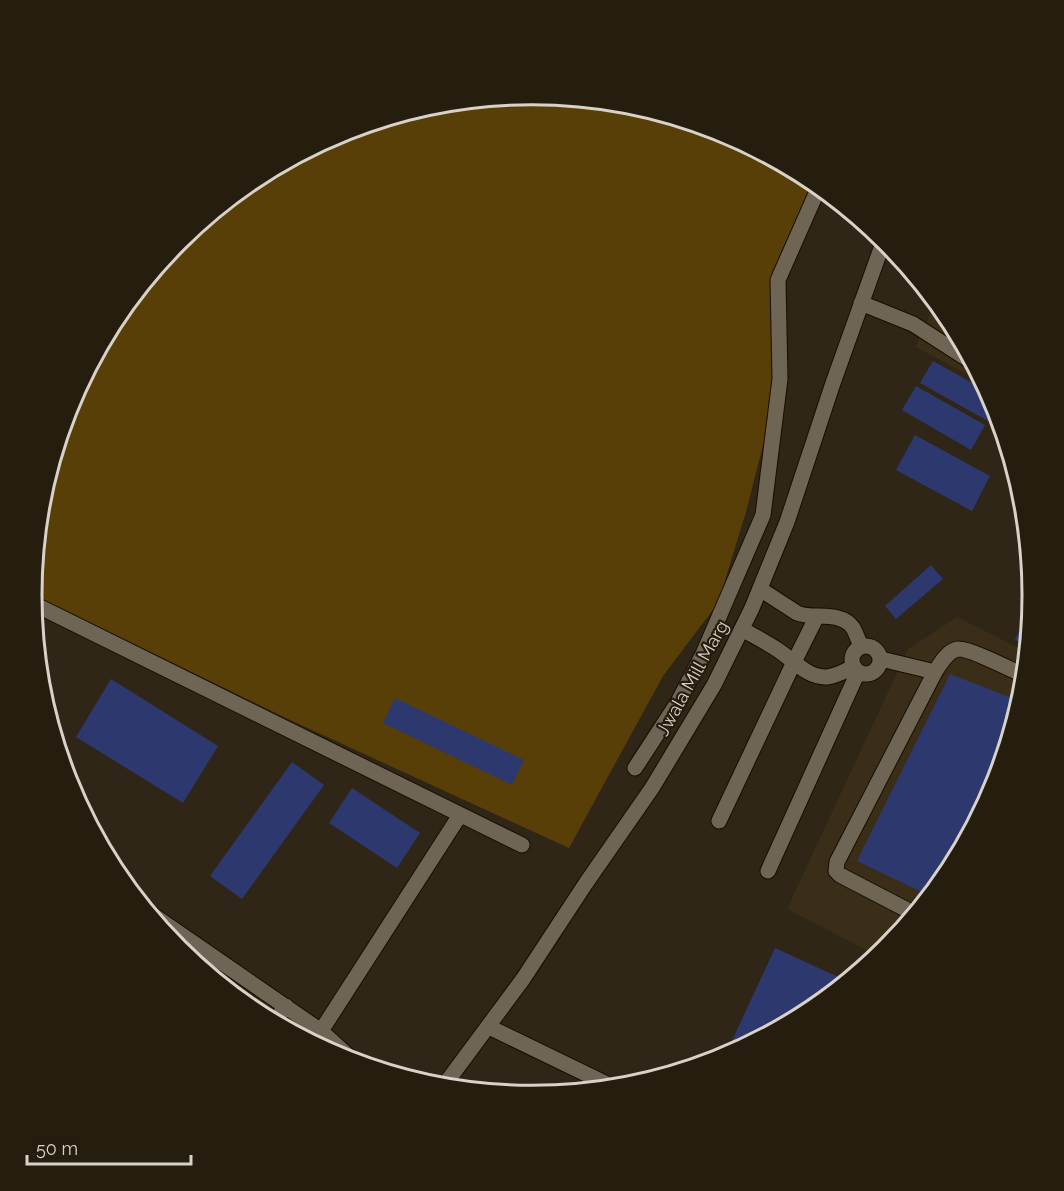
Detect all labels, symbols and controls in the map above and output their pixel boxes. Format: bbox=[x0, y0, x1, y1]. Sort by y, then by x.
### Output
street label: Jwala Mill Marg bbox=[652, 617, 732, 739]
scale bar bbox=[27, 1128, 190, 1166]
text: 50 m bbox=[36, 1138, 78, 1159]

